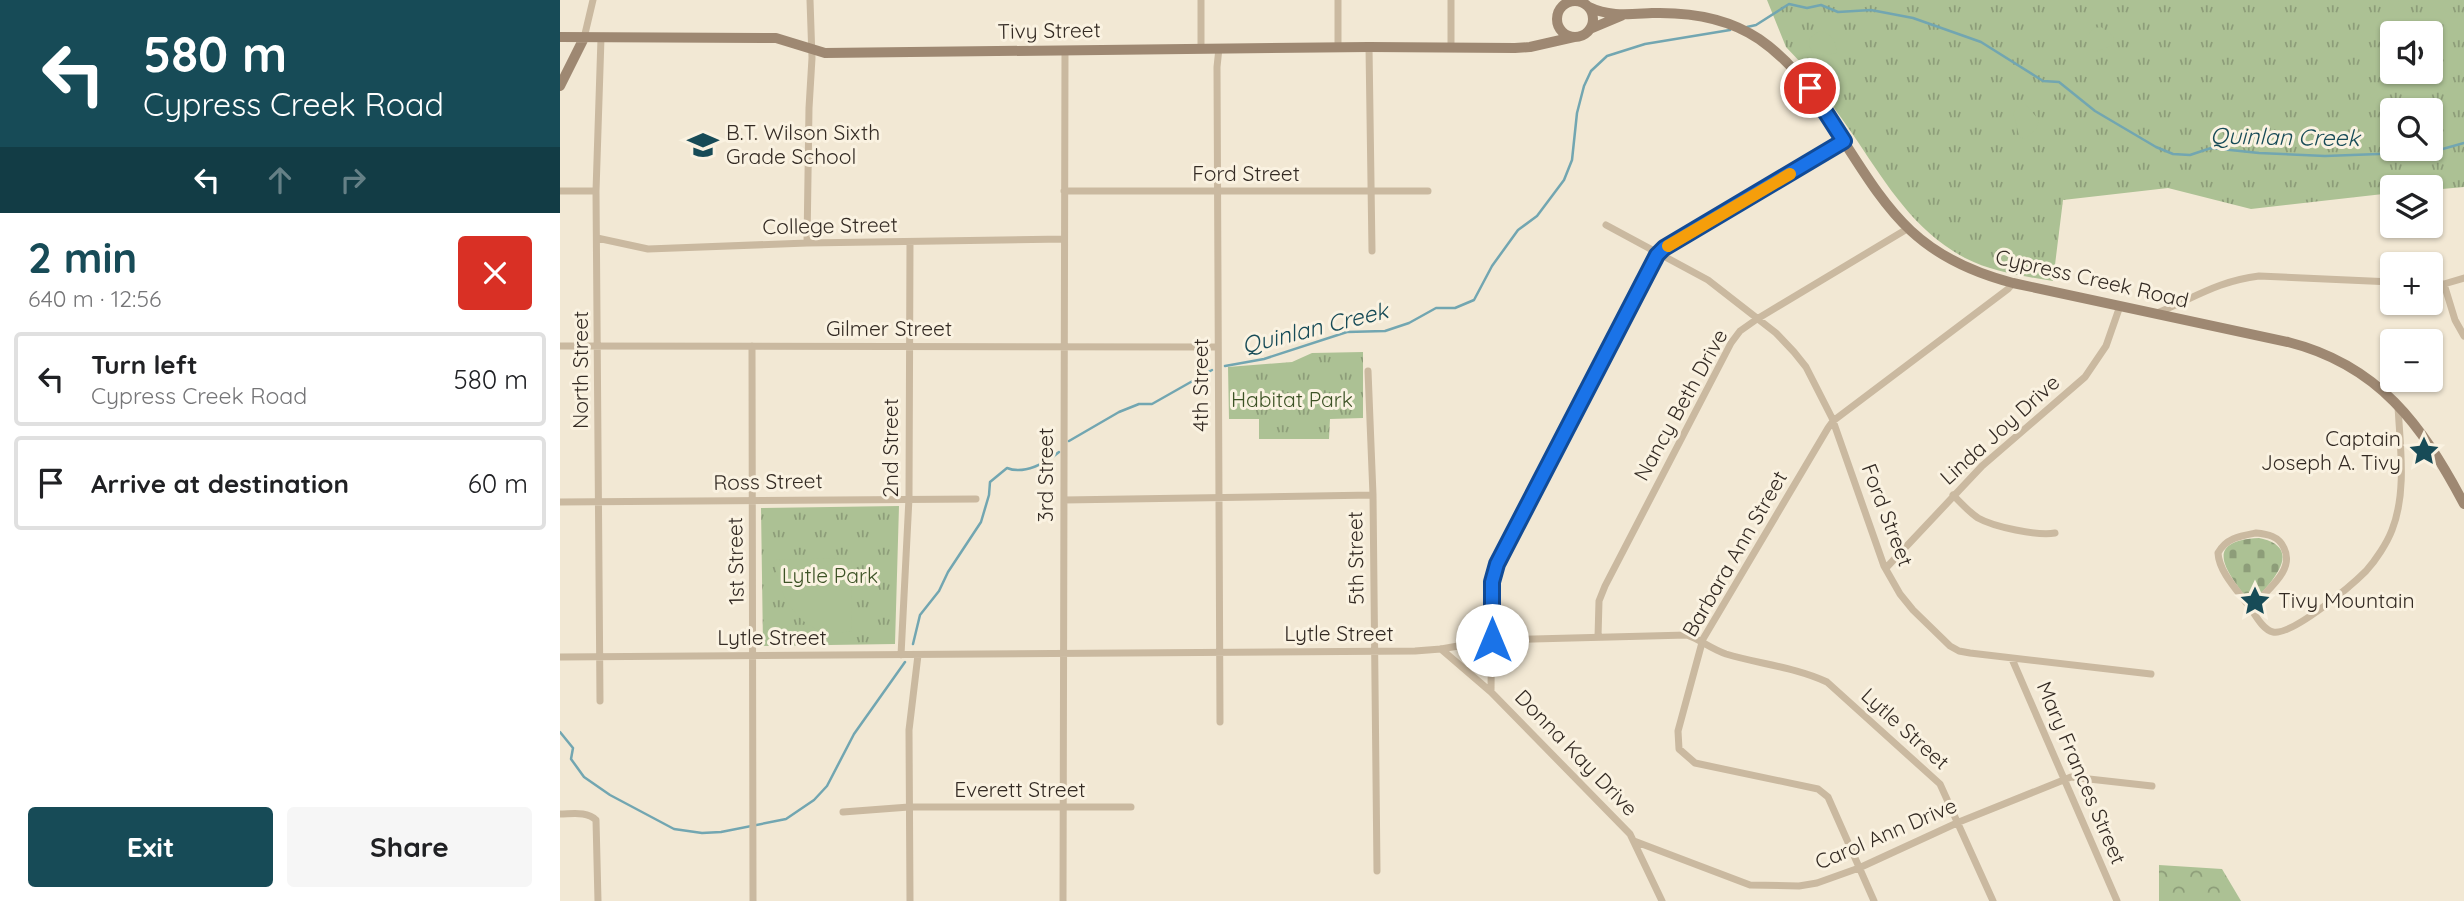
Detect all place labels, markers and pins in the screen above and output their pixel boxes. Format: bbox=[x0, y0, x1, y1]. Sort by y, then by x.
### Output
pin bbox=[1780, 58, 1840, 118]
place label: B.T. Wilson Sixth Grade School bbox=[726, 119, 880, 169]
school or university icon: B.T. Wilson Sixth Grade School bbox=[686, 128, 720, 162]
place label: Captain Joseph A. Tivy bbox=[2261, 425, 2401, 475]
place icon: Captain Joseph A. Tivy bbox=[2407, 434, 2441, 468]
place icon: Tivy Mountain bbox=[2238, 584, 2272, 618]
place label: Tivy Mountain bbox=[2278, 587, 2415, 613]

